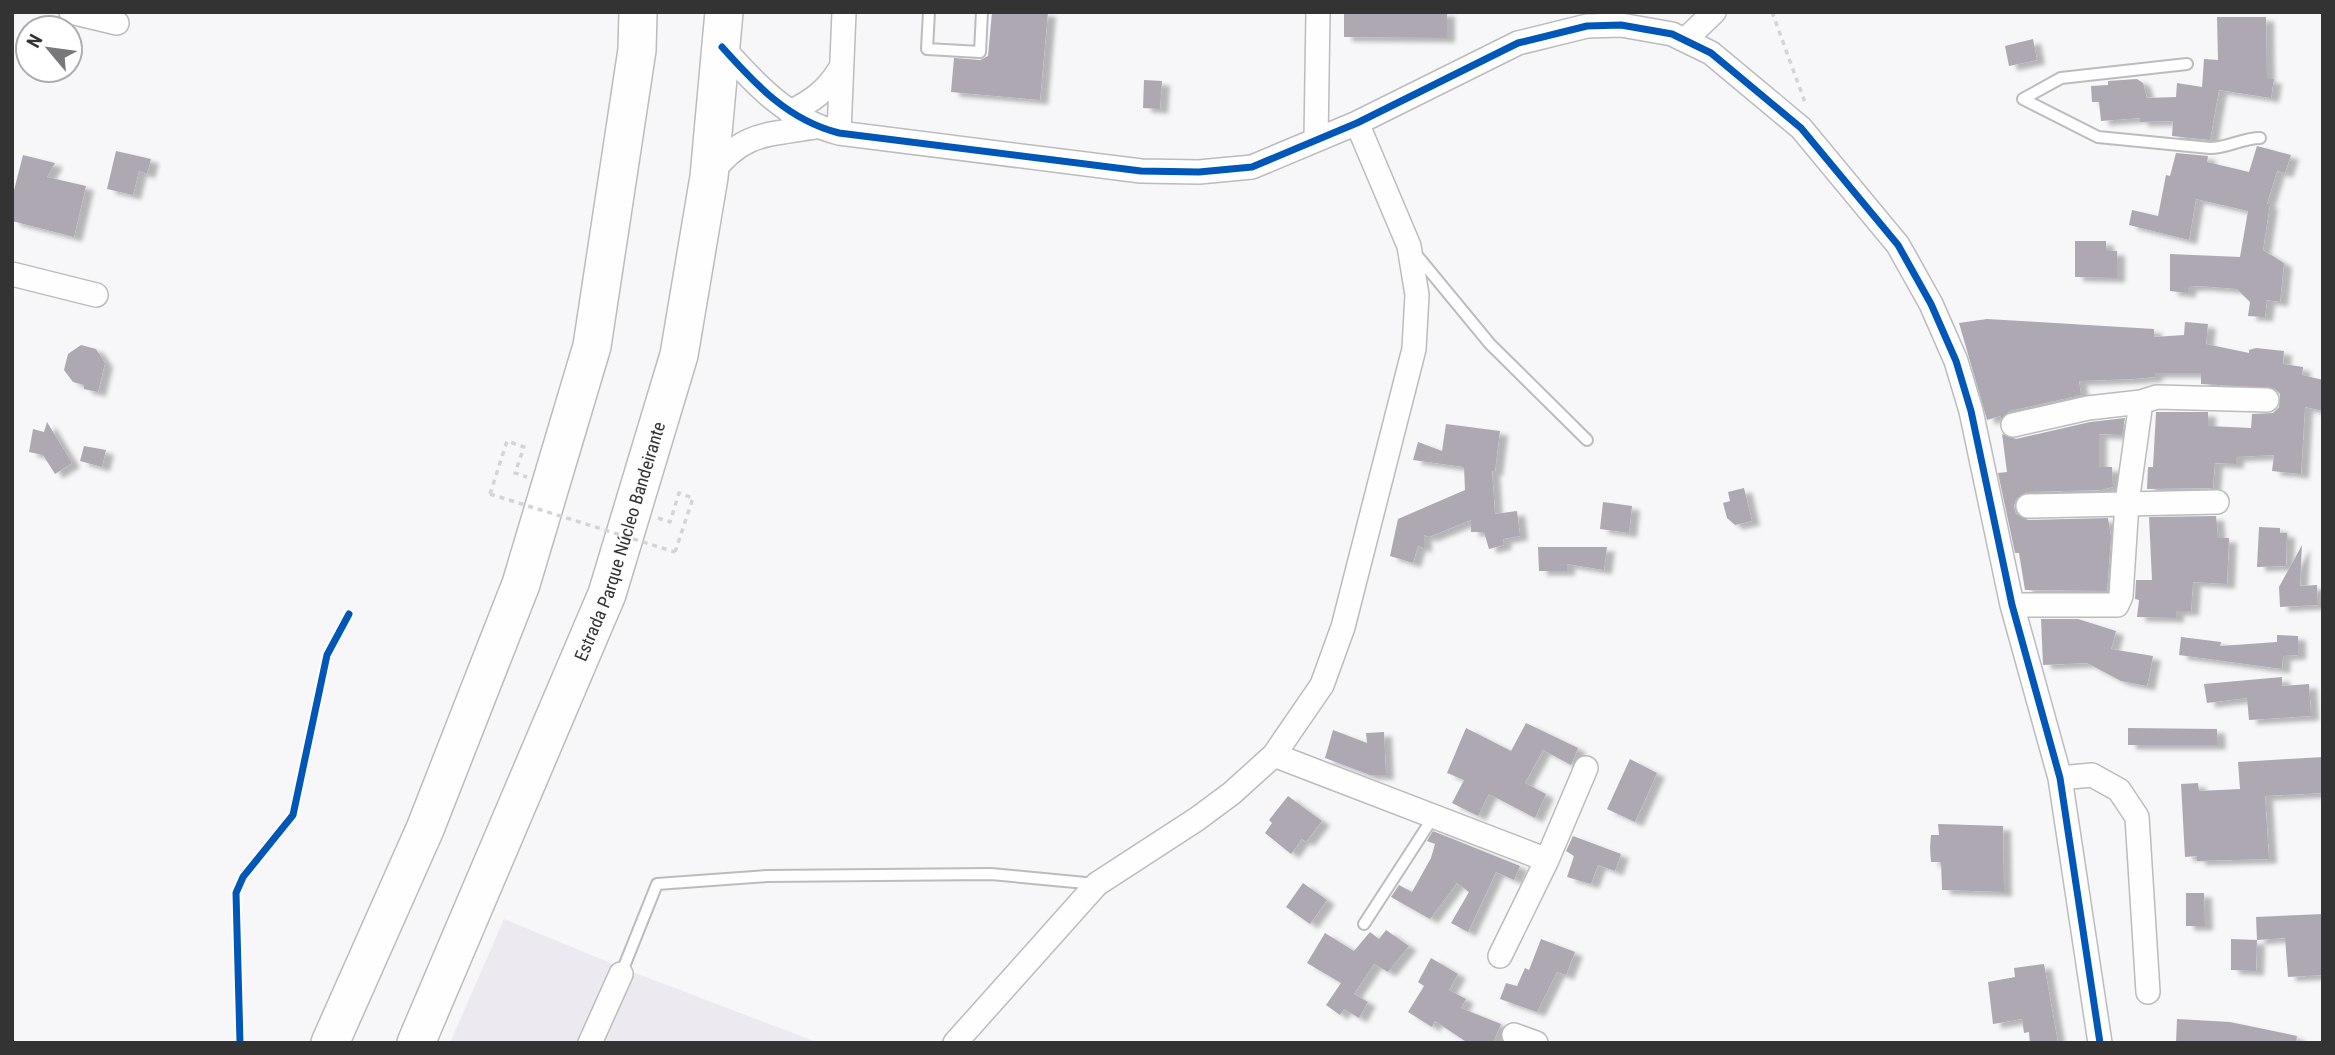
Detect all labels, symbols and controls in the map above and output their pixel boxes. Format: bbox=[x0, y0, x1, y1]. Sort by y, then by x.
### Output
north arrow bbox=[14, 14, 84, 84]
text: N bbox=[22, 30, 47, 52]
street label: Estrada Parque Núcleo Bandeirante bbox=[569, 419, 669, 664]

